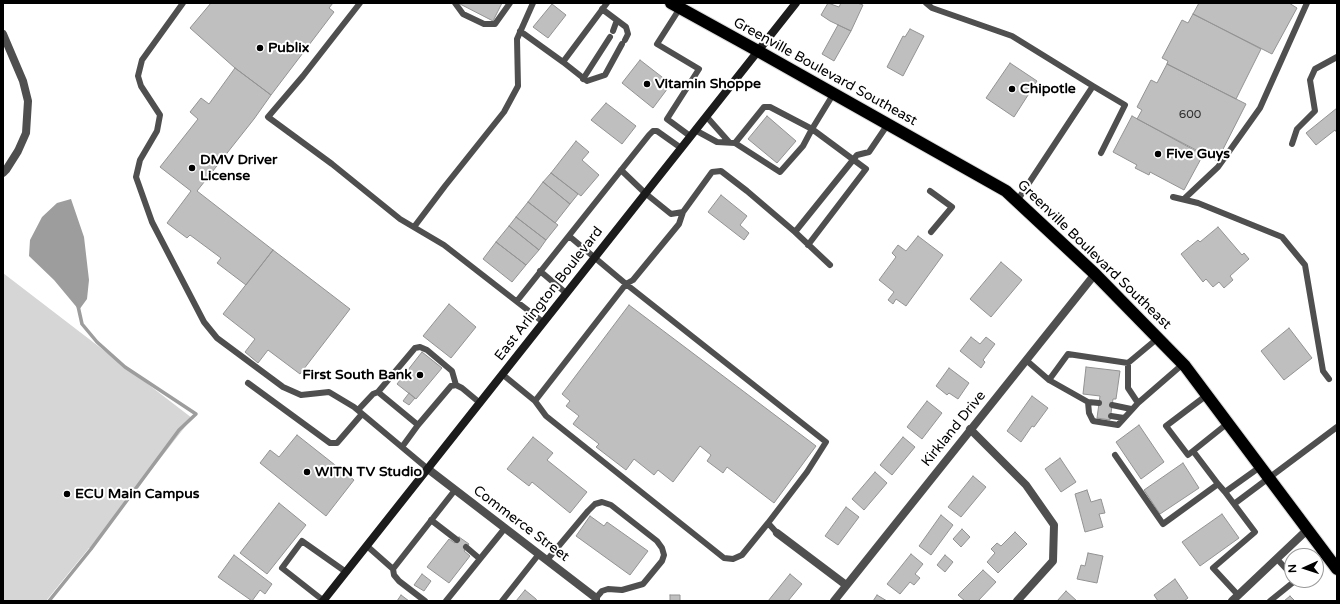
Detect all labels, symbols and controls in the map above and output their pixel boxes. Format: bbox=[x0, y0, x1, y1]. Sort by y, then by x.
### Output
street label: Greenville Boulevard Southeast bbox=[730, 14, 920, 130]
place label: Publix bbox=[268, 40, 309, 56]
marker: Publix bbox=[255, 43, 265, 53]
place label: Vitamin Shoppe bbox=[655, 76, 761, 92]
marker: Vitamin Shoppe bbox=[642, 79, 652, 89]
place label: Chipotle bbox=[1020, 81, 1076, 97]
marker: Chipotle bbox=[1007, 84, 1017, 94]
house number: 600 bbox=[1179, 108, 1201, 122]
place label: Five Guys bbox=[1166, 146, 1230, 162]
marker: Five Guys bbox=[1153, 149, 1163, 159]
place label: DMV Driver License bbox=[200, 152, 277, 184]
marker: DMV Driver License bbox=[187, 163, 197, 173]
street label: Greenville Boulevard Southeast bbox=[1013, 177, 1175, 333]
street label: East Arlington Boulevard bbox=[491, 224, 607, 364]
place label: First South Bank bbox=[302, 367, 412, 383]
marker: First South Bank bbox=[415, 370, 425, 380]
street label: Kirkland Drive bbox=[918, 388, 990, 470]
place label: WITN TV Studio bbox=[315, 464, 422, 480]
marker: WITN TV Studio bbox=[302, 467, 312, 477]
street label: Commerce Street bbox=[470, 482, 572, 566]
place label: ECU Main Campus bbox=[75, 486, 199, 502]
marker: ECU Main Campus bbox=[62, 489, 72, 499]
north arrow bbox=[1284, 548, 1324, 588]
text: N bbox=[1286, 564, 1299, 573]

